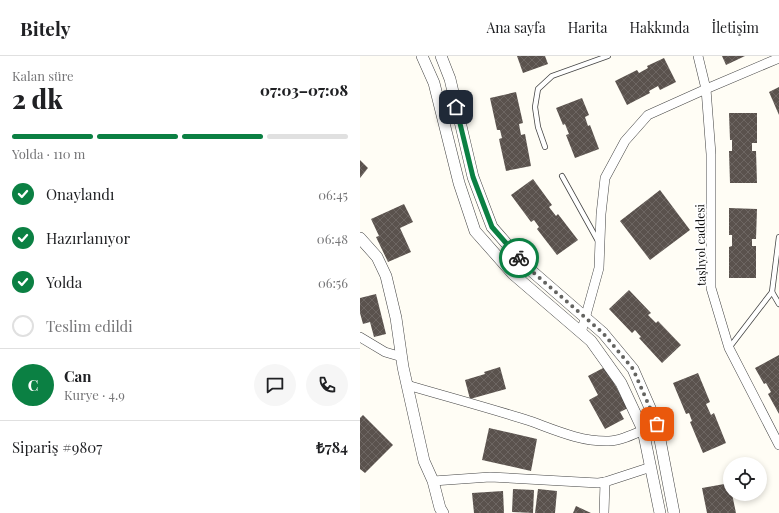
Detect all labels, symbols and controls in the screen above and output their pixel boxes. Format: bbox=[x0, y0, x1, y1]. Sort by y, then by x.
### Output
text: Bitely bbox=[20, 15, 71, 41]
text: Ana sayfa bbox=[486, 18, 546, 37]
text: Harita bbox=[568, 18, 607, 37]
text: Hakkında bbox=[629, 18, 689, 37]
text: İletişim bbox=[711, 18, 759, 37]
text: Kalan süre bbox=[12, 67, 74, 84]
text: 07:03–07:08 bbox=[260, 80, 348, 100]
text: 2 dk bbox=[12, 81, 63, 116]
pin bbox=[439, 90, 473, 124]
icon: home bbox=[445, 96, 467, 118]
text: Yolda · 110 m bbox=[12, 145, 85, 162]
icon: check bbox=[12, 183, 34, 205]
text: Onaylandı bbox=[46, 184, 114, 204]
text: 06:45 bbox=[318, 186, 348, 203]
street label: taşlıyol caddesi bbox=[691, 203, 709, 286]
icon: check bbox=[12, 227, 34, 249]
text: Hazırlanıyor bbox=[46, 228, 130, 248]
text: 06:48 bbox=[317, 230, 348, 247]
courier bbox=[499, 238, 539, 278]
icon: bike bbox=[508, 247, 530, 269]
icon: check bbox=[12, 271, 34, 293]
text: Yolda bbox=[46, 272, 82, 292]
text: 06:56 bbox=[318, 274, 348, 291]
text: Teslim edildi bbox=[46, 316, 133, 336]
button: chat bbox=[254, 364, 296, 406]
button: phone bbox=[306, 364, 348, 406]
text: Can bbox=[64, 366, 92, 386]
text: C bbox=[28, 375, 38, 395]
text: Kurye · 4.9 bbox=[64, 386, 125, 403]
pin bbox=[640, 407, 674, 441]
icon: bag bbox=[646, 413, 668, 435]
text: Sipariş #9807 bbox=[12, 437, 102, 457]
text: ₺784 bbox=[316, 437, 348, 457]
map controls bbox=[723, 457, 767, 501]
button: locate bbox=[723, 457, 767, 501]

